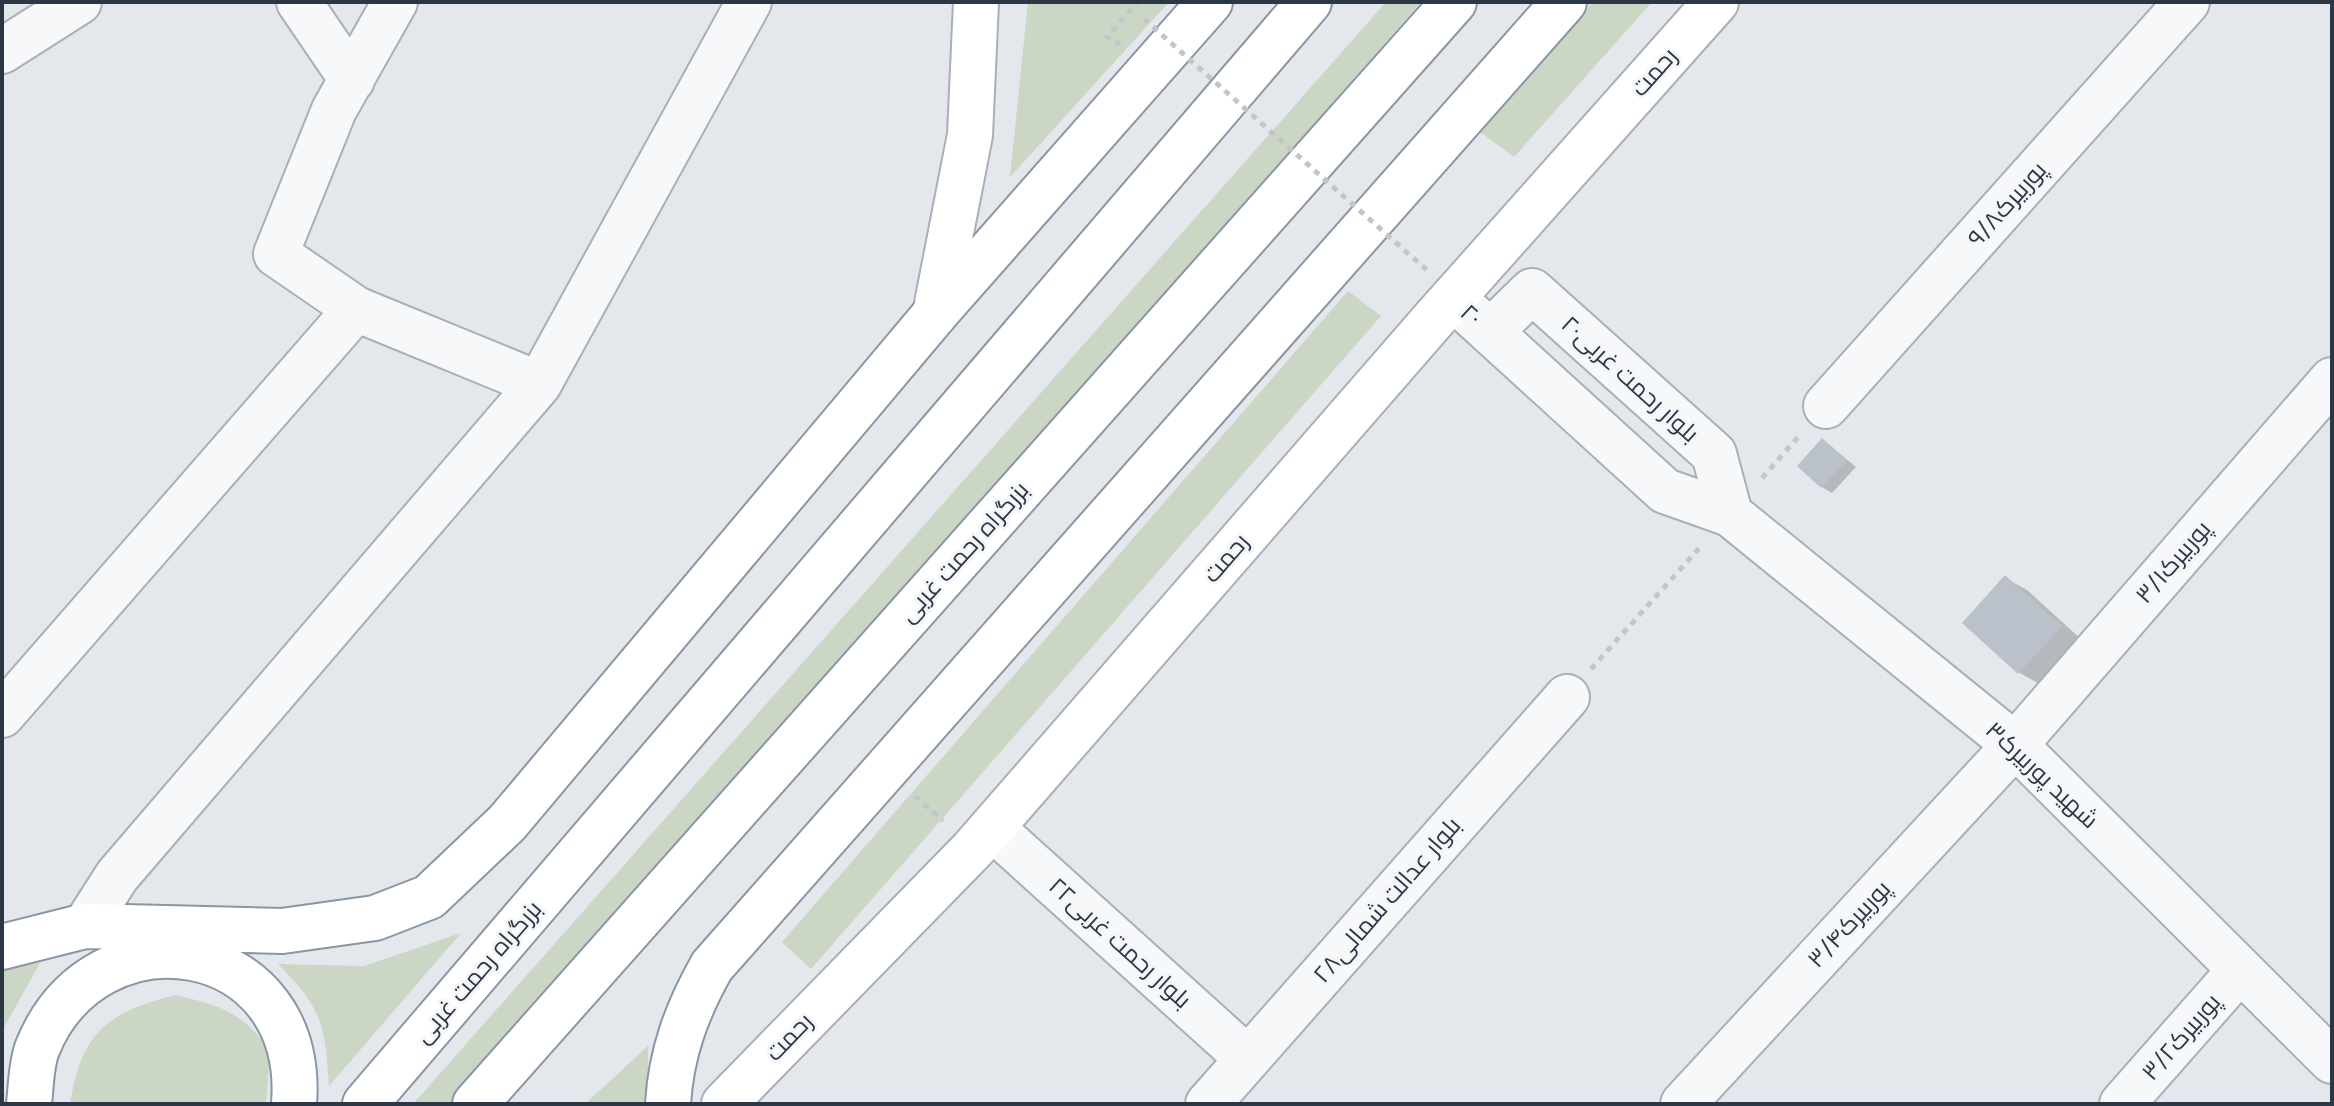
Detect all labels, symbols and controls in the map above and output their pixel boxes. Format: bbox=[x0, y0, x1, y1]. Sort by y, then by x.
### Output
street label: رحمت bbox=[1625, 42, 1683, 102]
street label: پوربیرک۹/۸ bbox=[1962, 156, 2054, 253]
street label: ۲۰ bbox=[1455, 298, 1487, 332]
street label: بلوار رحمت غربی۲۰ bbox=[1556, 310, 1704, 448]
street label: بزرگراه رحمت غربی bbox=[893, 476, 1035, 628]
street label: پوربیرک۳/۱ bbox=[2130, 515, 2218, 610]
street label: رحمت bbox=[1197, 528, 1255, 588]
street label: شهید پوربیرک۳ bbox=[1979, 716, 2104, 836]
street label: بلوار عدالت شمالی۲۸ bbox=[1308, 812, 1466, 988]
street label: بلوار رحمت غربی۲۲ bbox=[1043, 872, 1197, 1014]
street label: پوربیرک۳/۴ bbox=[1802, 874, 1898, 975]
street label: بزرگراه رحمت غربی bbox=[408, 895, 548, 1049]
street label: پوربیرک۳/۲ bbox=[2136, 988, 2228, 1087]
street label: رحمت bbox=[760, 1007, 818, 1067]

